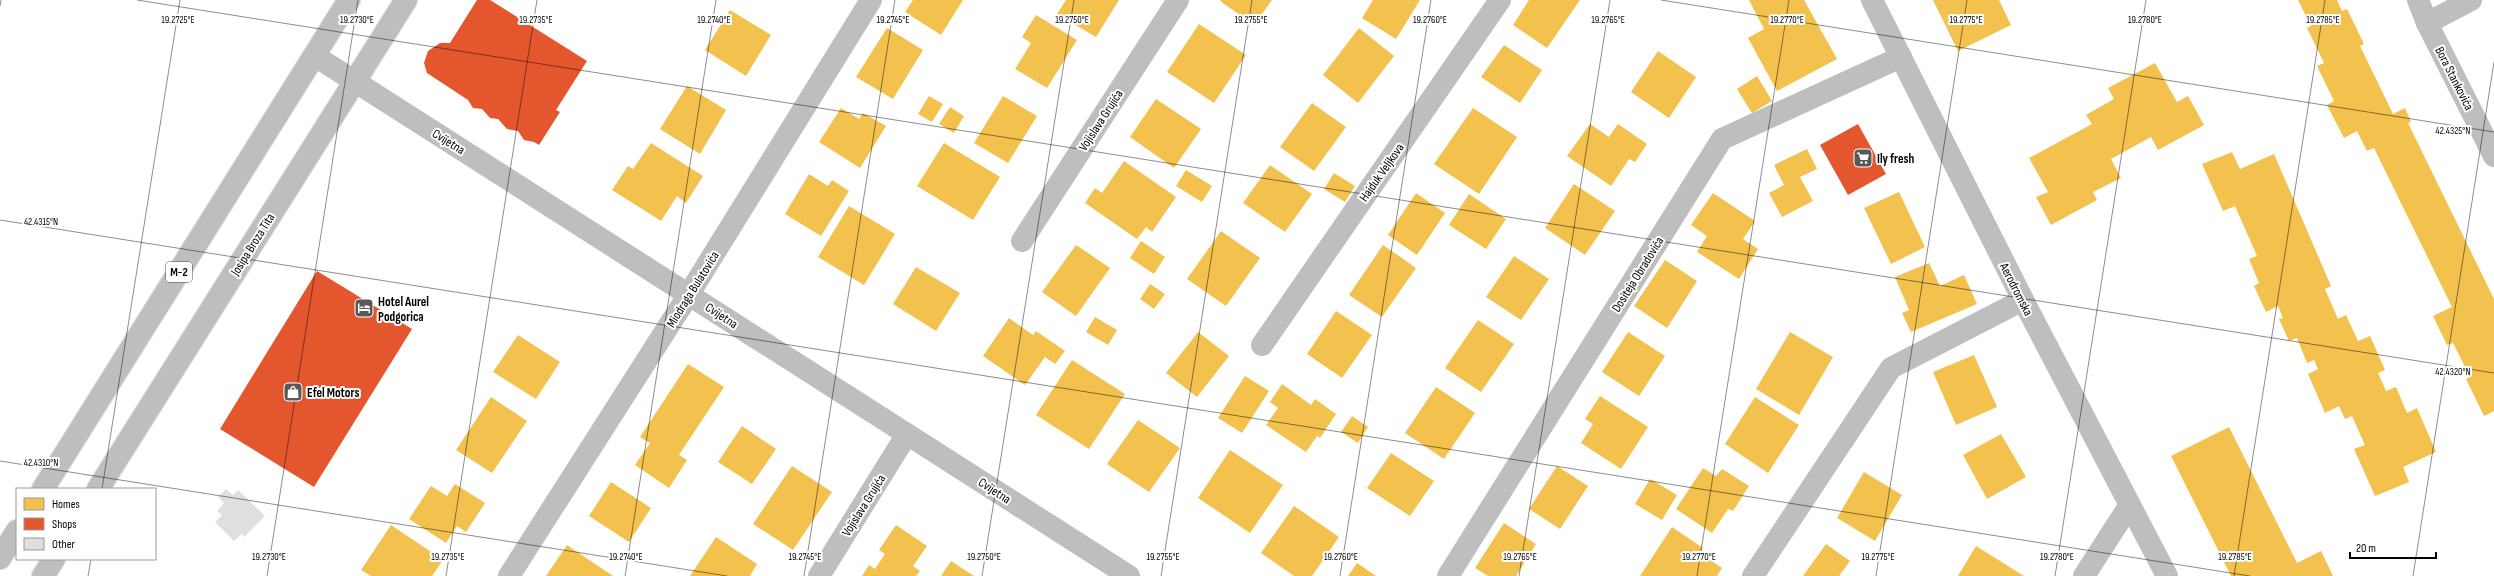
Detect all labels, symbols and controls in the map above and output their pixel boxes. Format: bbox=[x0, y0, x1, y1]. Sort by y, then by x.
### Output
text: 19.2725°E bbox=[161, 14, 195, 26]
text: 19.2730°E bbox=[340, 14, 374, 26]
text: 19.2735°E bbox=[519, 14, 553, 26]
text: 19.2740°E bbox=[697, 14, 731, 26]
text: 19.2745°E bbox=[877, 14, 909, 26]
text: 19.2750°E bbox=[1055, 14, 1089, 26]
text: 19.2755°E bbox=[1234, 14, 1268, 26]
text: 19.2760°E bbox=[1413, 14, 1447, 26]
text: 19.2765°E bbox=[1591, 14, 1625, 26]
text: 19.2770°E bbox=[1770, 14, 1804, 26]
text: 19.2775°E bbox=[1949, 14, 1983, 26]
text: 19.2780°E bbox=[2128, 14, 2162, 26]
text: 19.2785°E bbox=[2306, 14, 2340, 26]
street label: Bora Stankovića bbox=[2431, 44, 2477, 113]
street label: Vojislava Grujića bbox=[1075, 87, 1127, 154]
text: 42.4325°N bbox=[2436, 125, 2470, 137]
street label: Cvijetna bbox=[429, 126, 468, 158]
street label: Hajduk Veljkova bbox=[1356, 140, 1408, 205]
supermarket icon: Ily fresh bbox=[1852, 147, 1874, 169]
place label: Ily fresh bbox=[1877, 151, 1914, 167]
street label: Josipa Broza Tita bbox=[227, 210, 278, 280]
text: 42.4315°N bbox=[24, 216, 58, 228]
street label: Dositeja Obradovića bbox=[1608, 234, 1667, 315]
street label: Miodraga Bulatovića bbox=[663, 248, 723, 331]
street label: Aerodromska bbox=[1996, 259, 2036, 319]
road number: M-2 bbox=[166, 262, 192, 282]
place label: Hotel Aurel Podgorica bbox=[378, 294, 429, 325]
hotel icon: Hotel Aurel Podgorica bbox=[353, 297, 375, 319]
street label: Cvijetna bbox=[702, 299, 741, 332]
text: 42.4320°N bbox=[2435, 366, 2471, 378]
shop icon: Efel Motors bbox=[282, 381, 304, 403]
place label: Efel Motors bbox=[307, 385, 359, 401]
text: 42.4310°N bbox=[24, 457, 58, 469]
street label: Vojislava Grujića bbox=[839, 472, 889, 539]
street label: Cvijetna bbox=[975, 474, 1014, 507]
legend bbox=[16, 488, 156, 560]
text: Homes bbox=[52, 497, 80, 512]
text: Shops bbox=[52, 517, 77, 532]
scale bar bbox=[2350, 534, 2436, 560]
text: Other bbox=[52, 537, 76, 552]
text: 20 m bbox=[2356, 541, 2376, 556]
text: 19.2730°E bbox=[252, 551, 286, 563]
text: 19.2735°E bbox=[431, 551, 465, 563]
text: 19.2740°E bbox=[609, 551, 643, 563]
text: 19.2745°E bbox=[789, 551, 821, 563]
text: 19.2750°E bbox=[967, 551, 1001, 563]
text: 19.2755°E bbox=[1146, 551, 1180, 563]
text: 19.2760°E bbox=[1324, 551, 1358, 563]
text: 19.2765°E bbox=[1503, 551, 1537, 563]
text: 19.2770°E bbox=[1682, 551, 1716, 563]
text: 19.2775°E bbox=[1861, 551, 1895, 563]
text: 19.2780°E bbox=[2040, 551, 2074, 563]
text: 19.2785°E bbox=[2218, 551, 2252, 563]

